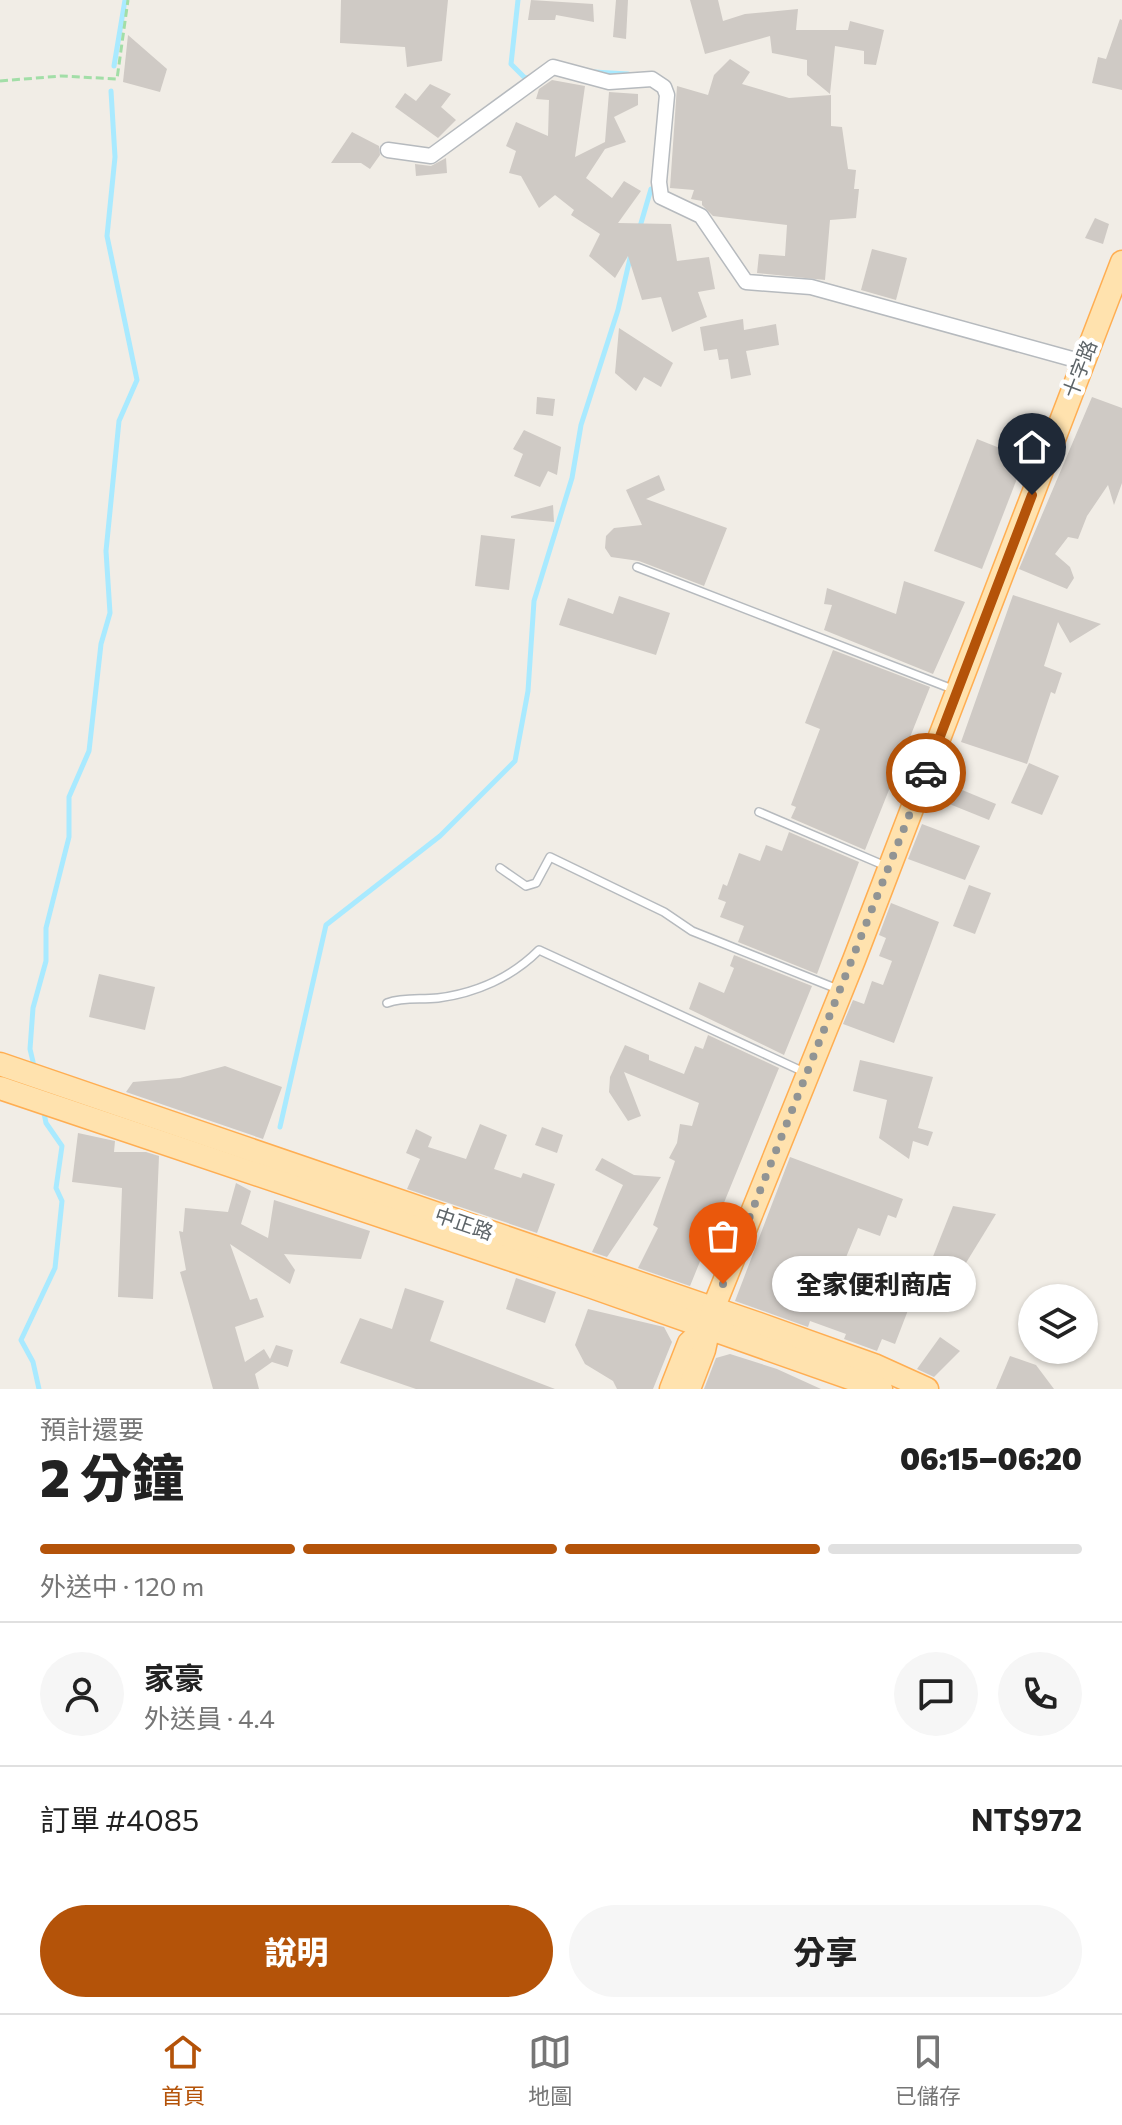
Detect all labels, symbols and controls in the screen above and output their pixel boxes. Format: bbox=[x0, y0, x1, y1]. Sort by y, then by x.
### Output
street label: 十字路 bbox=[1057, 336, 1101, 401]
pin bbox=[998, 413, 1066, 495]
icon: home bbox=[1010, 425, 1054, 469]
courier bbox=[886, 733, 966, 813]
icon: car bbox=[904, 751, 948, 795]
street label: 中正路 bbox=[432, 1202, 497, 1244]
pin bbox=[689, 1202, 757, 1284]
icon: bag bbox=[701, 1214, 745, 1258]
callout: 全家便利商店 bbox=[771, 1256, 975, 1312]
text: 全家便利商店 bbox=[796, 1268, 952, 1299]
map controls bbox=[1018, 1284, 1098, 1364]
button: layers bbox=[1018, 1284, 1098, 1364]
text: 預計還要 bbox=[40, 1413, 144, 1444]
text: 06:15–06:20 bbox=[900, 1439, 1082, 1476]
text: 2 分鐘 bbox=[40, 1444, 184, 1508]
text: 外送中 · 120 m bbox=[40, 1570, 204, 1601]
button: person bbox=[40, 1652, 124, 1736]
button: chat bbox=[894, 1652, 978, 1736]
button: phone bbox=[998, 1652, 1082, 1736]
text: 家豪 bbox=[144, 1658, 204, 1695]
text: 外送員 · 4.4 bbox=[144, 1702, 275, 1733]
text: 訂單 #4085 bbox=[40, 1800, 199, 1837]
text: NT$972 bbox=[971, 1800, 1082, 1837]
button: 說明 bbox=[40, 1905, 553, 1997]
button: 分享 bbox=[569, 1905, 1082, 1997]
tab: 首頁 bbox=[161, 2030, 205, 2110]
tab: 地圖 bbox=[528, 2030, 572, 2110]
tab: 已儲存 bbox=[895, 2030, 961, 2110]

